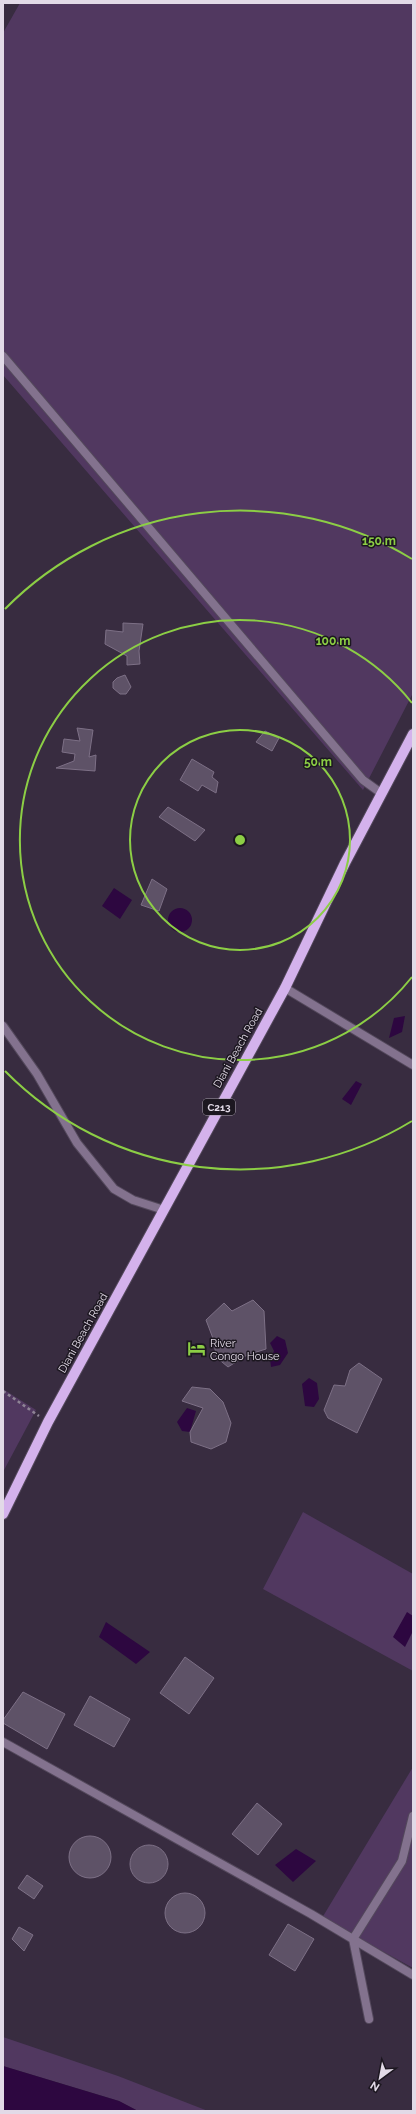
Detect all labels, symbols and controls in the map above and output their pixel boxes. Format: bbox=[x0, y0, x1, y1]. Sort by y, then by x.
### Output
text: 150 m bbox=[362, 534, 396, 548]
text: 100 m bbox=[316, 634, 350, 648]
text: 50 m bbox=[304, 755, 332, 769]
centre of rings bbox=[233, 833, 247, 847]
street label: Diani Beach Road bbox=[211, 1006, 265, 1090]
road number: C213 bbox=[203, 1099, 235, 1115]
street label: Diani Beach Road bbox=[56, 1291, 110, 1375]
place label: River Congo House bbox=[210, 1337, 280, 1363]
hotel icon: River Congo House bbox=[187, 1339, 207, 1359]
north arrow bbox=[360, 2058, 400, 2098]
text: N bbox=[368, 2078, 382, 2094]

